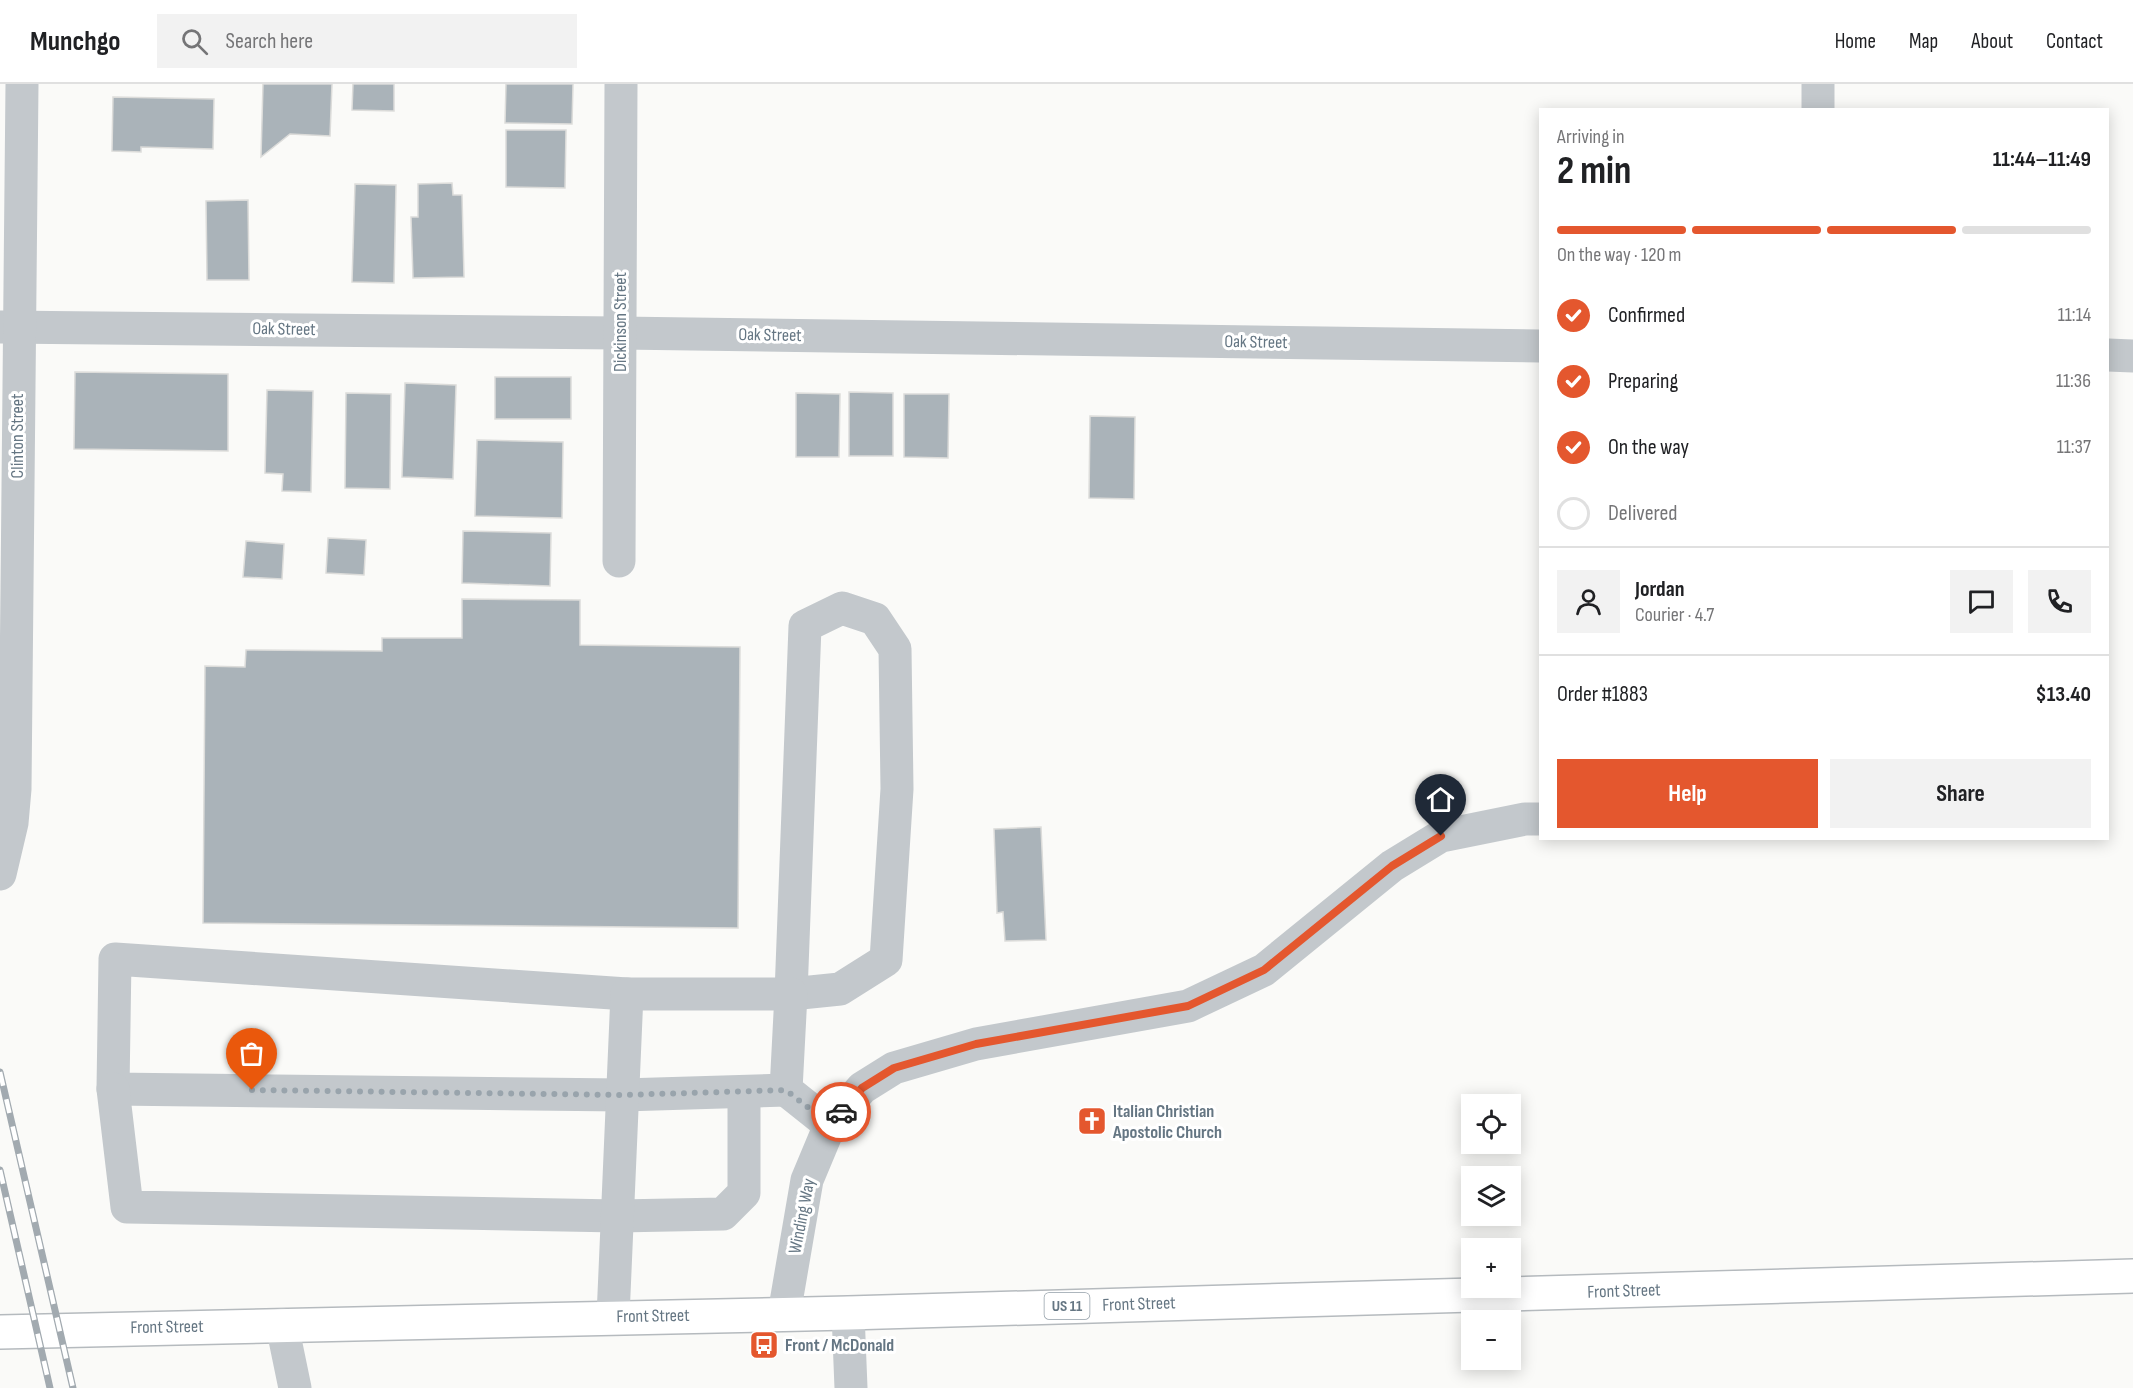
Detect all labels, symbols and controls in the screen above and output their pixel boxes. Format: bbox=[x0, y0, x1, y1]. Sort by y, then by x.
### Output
search box bbox=[157, 14, 577, 68]
text: Munchgo bbox=[30, 25, 121, 58]
icon: search bbox=[178, 25, 211, 58]
text: Search here bbox=[226, 28, 313, 55]
text: Home bbox=[1835, 29, 1876, 54]
text: Map bbox=[1909, 29, 1938, 54]
text: About bbox=[1971, 29, 2013, 54]
text: Contact bbox=[2046, 29, 2103, 54]
text: Arriving in bbox=[1557, 125, 1625, 149]
text: 11:44–11:49 bbox=[1993, 146, 2091, 173]
text: 2 min bbox=[1557, 148, 1631, 195]
text: On the way · 120 m bbox=[1557, 243, 1681, 267]
street label: Dickinson Street bbox=[610, 272, 631, 372]
icon: check bbox=[1557, 299, 1590, 332]
text: Confirmed bbox=[1608, 302, 1685, 329]
text: 11:14 bbox=[2058, 303, 2091, 327]
street label: Oak Street bbox=[252, 318, 316, 340]
street label: Oak Street bbox=[738, 324, 802, 346]
street label: Oak Street bbox=[1224, 331, 1288, 353]
icon: check bbox=[1557, 365, 1590, 398]
text: Preparing bbox=[1608, 368, 1678, 395]
text: 11:36 bbox=[2056, 369, 2091, 393]
street label: Clinton Street bbox=[7, 393, 28, 479]
icon: check bbox=[1557, 431, 1590, 464]
text: On the way bbox=[1608, 434, 1689, 461]
text: 11:37 bbox=[2057, 435, 2091, 459]
text: Delivered bbox=[1608, 500, 1677, 527]
button: person bbox=[1557, 570, 1620, 633]
button: chat bbox=[1950, 570, 2013, 633]
button: phone bbox=[2028, 570, 2091, 633]
text: Jordan bbox=[1635, 576, 1684, 603]
text: Courier · 4.7 bbox=[1635, 603, 1714, 627]
text: Order #1883 bbox=[1557, 681, 1648, 708]
text: $13.40 bbox=[2035, 681, 2091, 708]
button: Help bbox=[1557, 759, 1818, 828]
button: Share bbox=[1830, 759, 2091, 828]
pin bbox=[1415, 774, 1466, 836]
icon: home bbox=[1424, 783, 1457, 816]
pin bbox=[226, 1028, 277, 1090]
icon: bag bbox=[235, 1037, 268, 1070]
courier bbox=[811, 1082, 871, 1142]
map controls bbox=[1461, 1094, 1521, 1370]
button: locate bbox=[1461, 1094, 1521, 1154]
icon: car bbox=[825, 1096, 858, 1129]
place label: Italian Christian Apostolic Church bbox=[1112, 1101, 1222, 1143]
church icon: Italian Christian Apostolic Church bbox=[1076, 1105, 1108, 1137]
button: layers bbox=[1461, 1166, 1521, 1226]
street label: Winding Way bbox=[784, 1176, 820, 1255]
button: + bbox=[1461, 1238, 1521, 1298]
street label: Front Street bbox=[1587, 1279, 1662, 1303]
street label: Front Street bbox=[1102, 1292, 1177, 1316]
road number: US 11 bbox=[1044, 1293, 1090, 1319]
street label: Front Street bbox=[616, 1305, 690, 1327]
button: − bbox=[1461, 1310, 1521, 1370]
street label: Front Street bbox=[130, 1316, 204, 1338]
bus stop icon: Front / McDonald bbox=[748, 1329, 780, 1361]
place label: Front / McDonald bbox=[785, 1335, 894, 1356]

